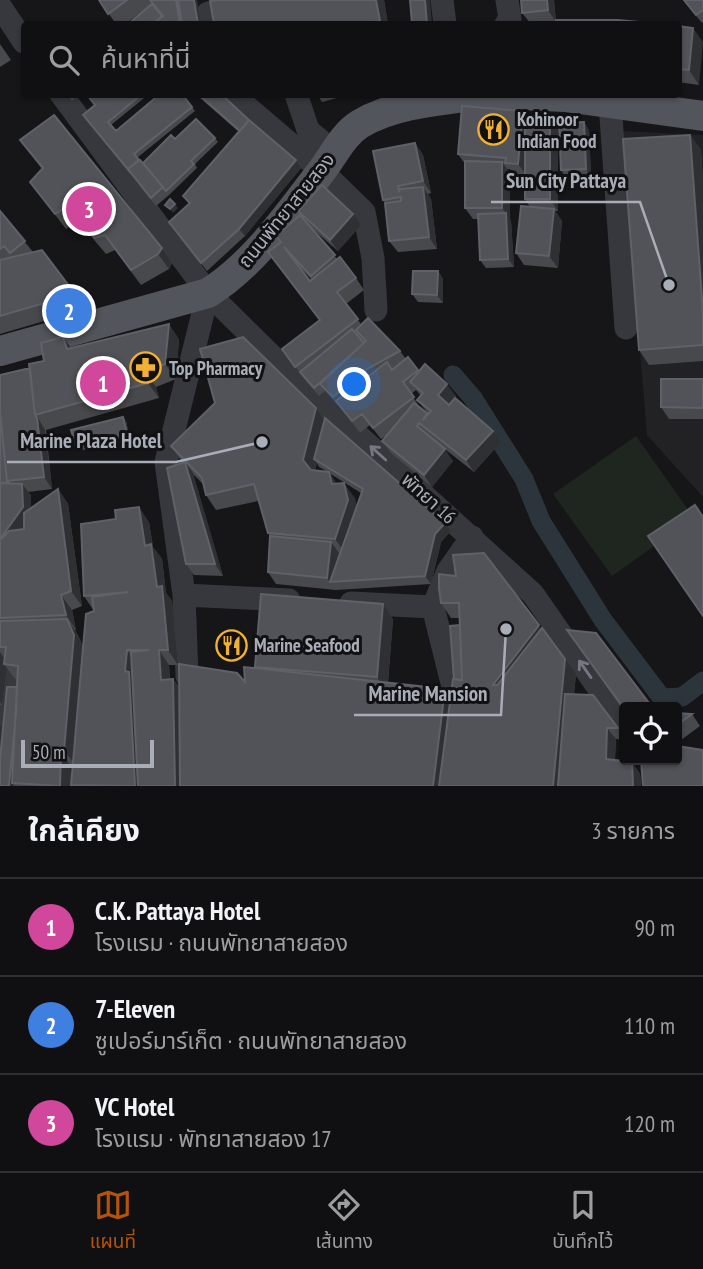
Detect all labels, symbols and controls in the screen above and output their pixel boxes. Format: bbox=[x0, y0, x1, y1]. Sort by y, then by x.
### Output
search box bbox=[21, 21, 682, 98]
icon: search bbox=[45, 41, 83, 79]
text: ค้นหาที่นี่ bbox=[101, 42, 191, 75]
place label: Kohinoor Indian Food bbox=[517, 107, 596, 153]
restaurant icon: Kohinoor Indian Food bbox=[477, 113, 511, 147]
street label: ถนนพัทยาสายสอง bbox=[233, 148, 339, 272]
callout: Sun City Pattaya bbox=[491, 160, 640, 202]
text: Sun City Pattaya bbox=[506, 167, 626, 194]
pin: 3 bbox=[66, 183, 112, 235]
pin: 2 bbox=[46, 285, 92, 337]
pharmacy icon: Top Pharmacy bbox=[129, 351, 163, 385]
place label: Top Pharmacy bbox=[169, 356, 263, 380]
pin: 1 bbox=[80, 357, 126, 409]
your location bbox=[337, 367, 371, 401]
callout: Marine Plaza Hotel bbox=[7, 420, 176, 462]
text: Marine Plaza Hotel bbox=[20, 427, 163, 454]
one-way arrow bbox=[369, 445, 387, 461]
street label: พัทยา 16 bbox=[397, 467, 461, 529]
restaurant icon: Marine Seafood bbox=[214, 628, 248, 662]
place label: Marine Seafood bbox=[254, 633, 360, 657]
one-way arrow bbox=[578, 660, 592, 679]
callout: Marine Mansion bbox=[354, 673, 501, 715]
text: Marine Mansion bbox=[368, 680, 488, 707]
map controls bbox=[619, 702, 682, 765]
button: locate bbox=[619, 702, 682, 765]
scale bar bbox=[21, 737, 154, 769]
text: 50 m bbox=[32, 740, 66, 764]
text: ใกล้เคียง bbox=[28, 810, 140, 849]
text: 3 รายการ bbox=[591, 816, 675, 845]
text: C.K. Pattaya Hotel bbox=[95, 894, 260, 927]
text: 1 bbox=[46, 913, 57, 942]
text: 90 m bbox=[634, 913, 675, 942]
text: โรงแรม · ถนนพัทยาสายสอง bbox=[95, 928, 348, 957]
text: 7-Eleven bbox=[95, 992, 175, 1025]
text: 2 bbox=[46, 1011, 57, 1040]
text: 110 m bbox=[624, 1011, 675, 1040]
text: ซูเปอร์มาร์เก็ต · ถนนพัทยาสายสอง bbox=[95, 1026, 407, 1055]
text: VC Hotel bbox=[95, 1090, 174, 1123]
text: 3 bbox=[46, 1109, 57, 1138]
text: 120 m bbox=[624, 1109, 675, 1138]
text: โรงแรม · พัทยาสายสอง 17 bbox=[95, 1124, 332, 1153]
tab: แผนที่ bbox=[90, 1186, 136, 1257]
tab: เส้นทาง bbox=[315, 1186, 373, 1257]
tab: บันทึกไว้ bbox=[552, 1186, 613, 1257]

